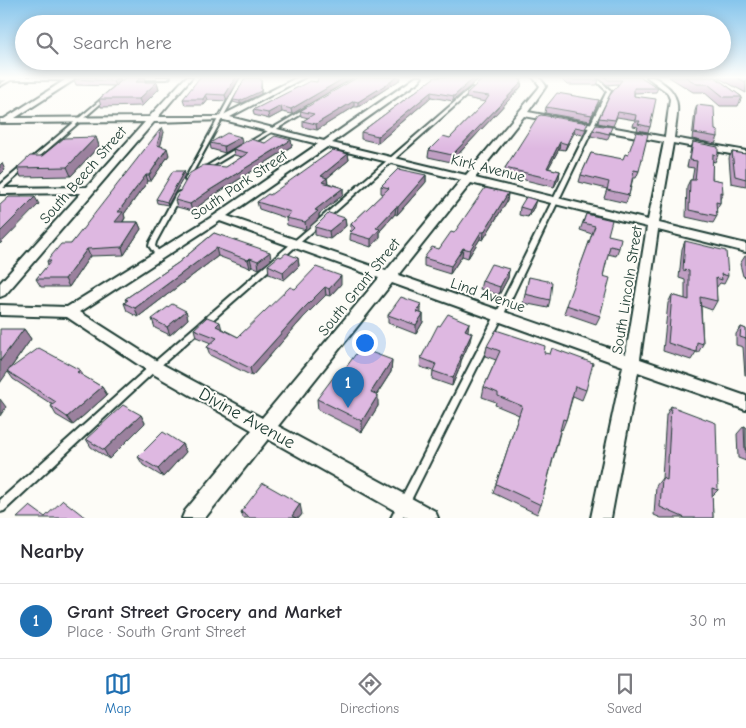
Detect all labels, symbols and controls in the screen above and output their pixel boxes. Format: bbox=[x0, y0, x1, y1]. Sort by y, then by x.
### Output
search box bbox=[15, 15, 731, 70]
icon: search bbox=[33, 29, 61, 57]
text: Search here bbox=[73, 32, 172, 54]
street label: South Beech Street bbox=[36, 122, 131, 227]
street label: South Park Street bbox=[187, 146, 291, 224]
street label: Kirk Avenue bbox=[449, 150, 527, 186]
street label: South Lincoln Street bbox=[608, 224, 646, 355]
street label: South Grant Street bbox=[314, 234, 404, 339]
street label: Lind Avenue bbox=[448, 274, 528, 316]
your location bbox=[352, 330, 378, 356]
pin: 1 bbox=[332, 367, 364, 408]
street label: Divine Avenue bbox=[195, 383, 299, 454]
text: Nearby bbox=[20, 539, 84, 563]
text: Grant Street Grocery and Market bbox=[67, 601, 342, 623]
text: 1 bbox=[33, 612, 39, 630]
text: 30 m bbox=[690, 612, 726, 630]
text: Place · South Grant Street bbox=[67, 623, 246, 641]
tab: Map bbox=[104, 670, 132, 717]
tab: Directions bbox=[340, 670, 399, 717]
tab: Saved bbox=[607, 670, 642, 717]

